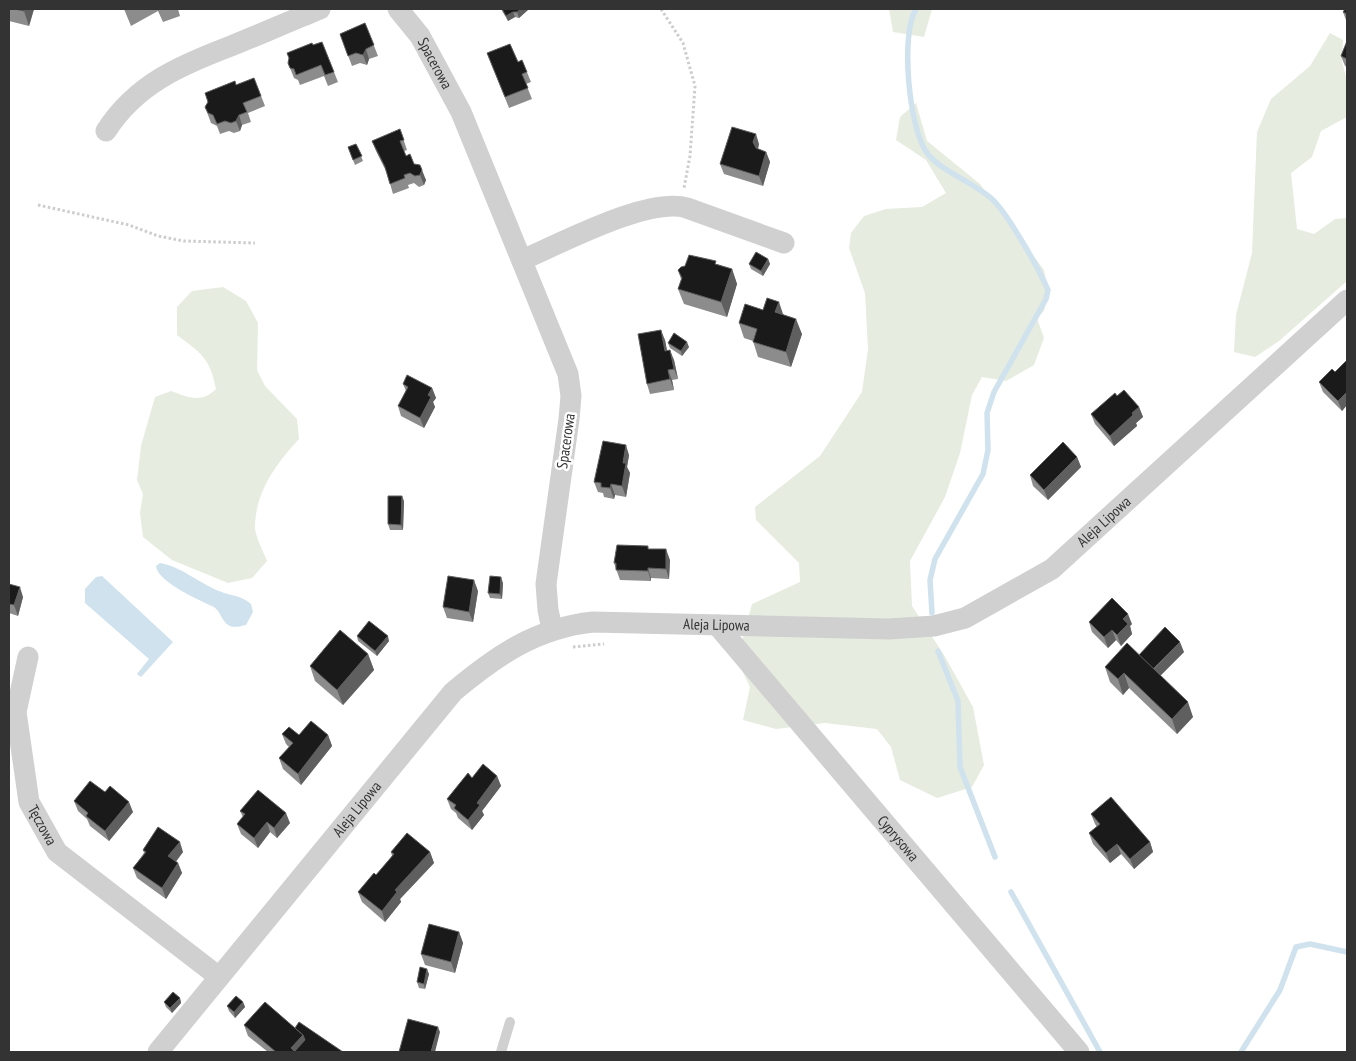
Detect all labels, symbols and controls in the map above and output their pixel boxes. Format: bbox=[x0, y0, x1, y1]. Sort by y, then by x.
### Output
street label: Spacerowa bbox=[414, 34, 457, 92]
street label: Spacerowa bbox=[552, 412, 579, 470]
street label: Aleja Lipowa bbox=[1073, 492, 1135, 551]
street label: Aleja Lipowa bbox=[683, 614, 750, 635]
street label: Aleja Lipowa bbox=[328, 777, 385, 841]
street label: Tęczowa bbox=[24, 802, 61, 848]
street label: Cyprysowa bbox=[874, 811, 923, 865]

